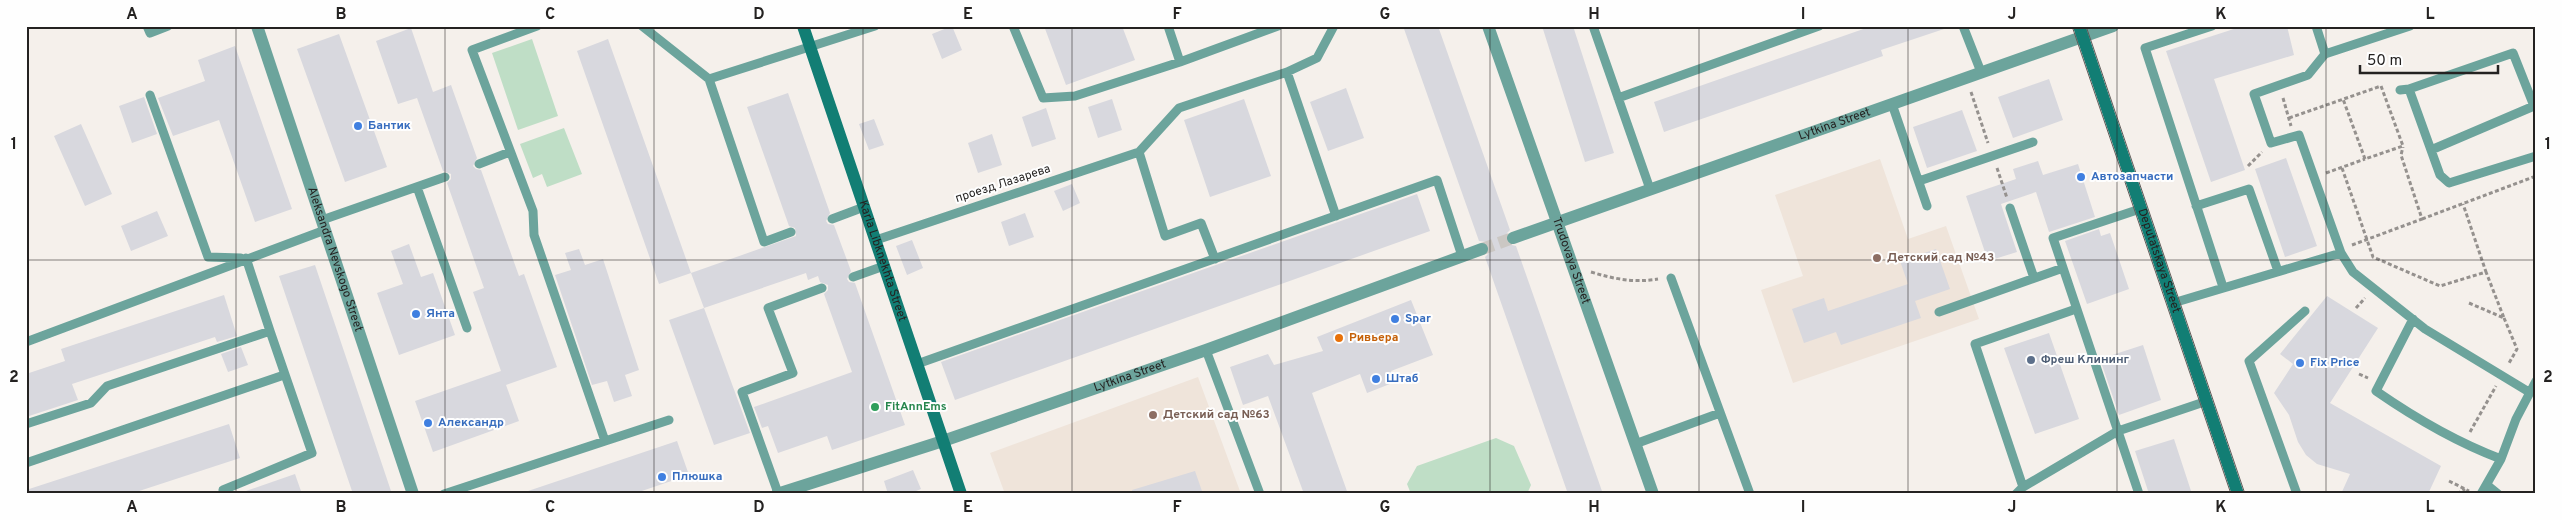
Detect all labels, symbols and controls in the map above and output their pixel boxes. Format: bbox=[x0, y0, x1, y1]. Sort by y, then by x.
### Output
text: A bbox=[126, 5, 138, 25]
text: B bbox=[335, 5, 347, 25]
text: C bbox=[545, 5, 555, 25]
text: D bbox=[753, 5, 765, 25]
text: E bbox=[963, 5, 973, 25]
text: F bbox=[1172, 5, 1182, 25]
text: G bbox=[1380, 5, 1390, 25]
text: H bbox=[1588, 5, 1600, 25]
text: I bbox=[1801, 5, 1805, 25]
text: J bbox=[2008, 5, 2016, 25]
text: K bbox=[2215, 5, 2227, 25]
text: L bbox=[2425, 5, 2435, 25]
scale bar bbox=[2360, 42, 2497, 74]
text: 50 m bbox=[2367, 52, 2402, 71]
street label: Lytkina Street bbox=[1796, 104, 1873, 145]
place label: Бантик bbox=[368, 118, 411, 134]
marker: Бантик bbox=[352, 120, 364, 132]
text: 1 bbox=[11, 135, 17, 155]
text: 1 bbox=[2545, 135, 2551, 155]
street label: проезд Лазарева bbox=[953, 161, 1053, 207]
place label: Автозапчасти bbox=[2091, 169, 2173, 185]
marker: Автозапчасти bbox=[2075, 171, 2087, 183]
street label: Aleksandra Nevskogo Street bbox=[303, 185, 366, 334]
street label: Karla Libknekhta Street bbox=[854, 198, 910, 324]
street label: Deputatskaya Street bbox=[2134, 206, 2184, 315]
street label: Trudovaya Street bbox=[1548, 215, 1593, 306]
place label: Детский сад №43 bbox=[1887, 250, 1994, 266]
marker: Детский сад №43 bbox=[1871, 252, 1883, 264]
place label: Янта bbox=[426, 306, 455, 322]
marker: Янта bbox=[410, 308, 422, 320]
place label: Spar bbox=[1405, 311, 1431, 327]
marker: Spar bbox=[1389, 313, 1401, 325]
place label: Ривьера bbox=[1349, 330, 1398, 346]
marker: Ривьера bbox=[1333, 332, 1345, 344]
place label: Фрeш Клининг bbox=[2041, 352, 2130, 368]
marker: Фрeш Клининг bbox=[2025, 354, 2037, 366]
place label: Fix Price bbox=[2310, 355, 2360, 371]
street label: Lytkina Street bbox=[1092, 356, 1168, 396]
marker: Fix Price bbox=[2294, 357, 2306, 369]
text: 2 bbox=[9, 368, 19, 388]
text: 2 bbox=[2543, 368, 2553, 388]
place label: Штаб bbox=[1386, 371, 1419, 387]
marker: Штаб bbox=[1370, 373, 1382, 385]
place label: FitAnnEms bbox=[885, 399, 947, 415]
marker: FitAnnEms bbox=[869, 401, 881, 413]
place label: Детский сад №63 bbox=[1163, 407, 1270, 423]
marker: Детский сад №63 bbox=[1147, 409, 1159, 421]
place label: Александр bbox=[438, 415, 504, 431]
marker: Александр bbox=[422, 417, 434, 429]
place label: Плюшка bbox=[672, 469, 722, 485]
marker: Плюшка bbox=[656, 471, 668, 483]
text: A bbox=[126, 498, 138, 518]
text: B bbox=[335, 498, 347, 518]
text: C bbox=[545, 498, 555, 518]
text: D bbox=[753, 498, 765, 518]
text: E bbox=[963, 498, 973, 518]
text: F bbox=[1172, 498, 1182, 518]
text: G bbox=[1380, 498, 1390, 518]
text: H bbox=[1588, 498, 1600, 518]
text: I bbox=[1801, 498, 1805, 518]
text: J bbox=[2008, 498, 2016, 518]
text: K bbox=[2215, 498, 2227, 518]
text: L bbox=[2425, 498, 2435, 518]

